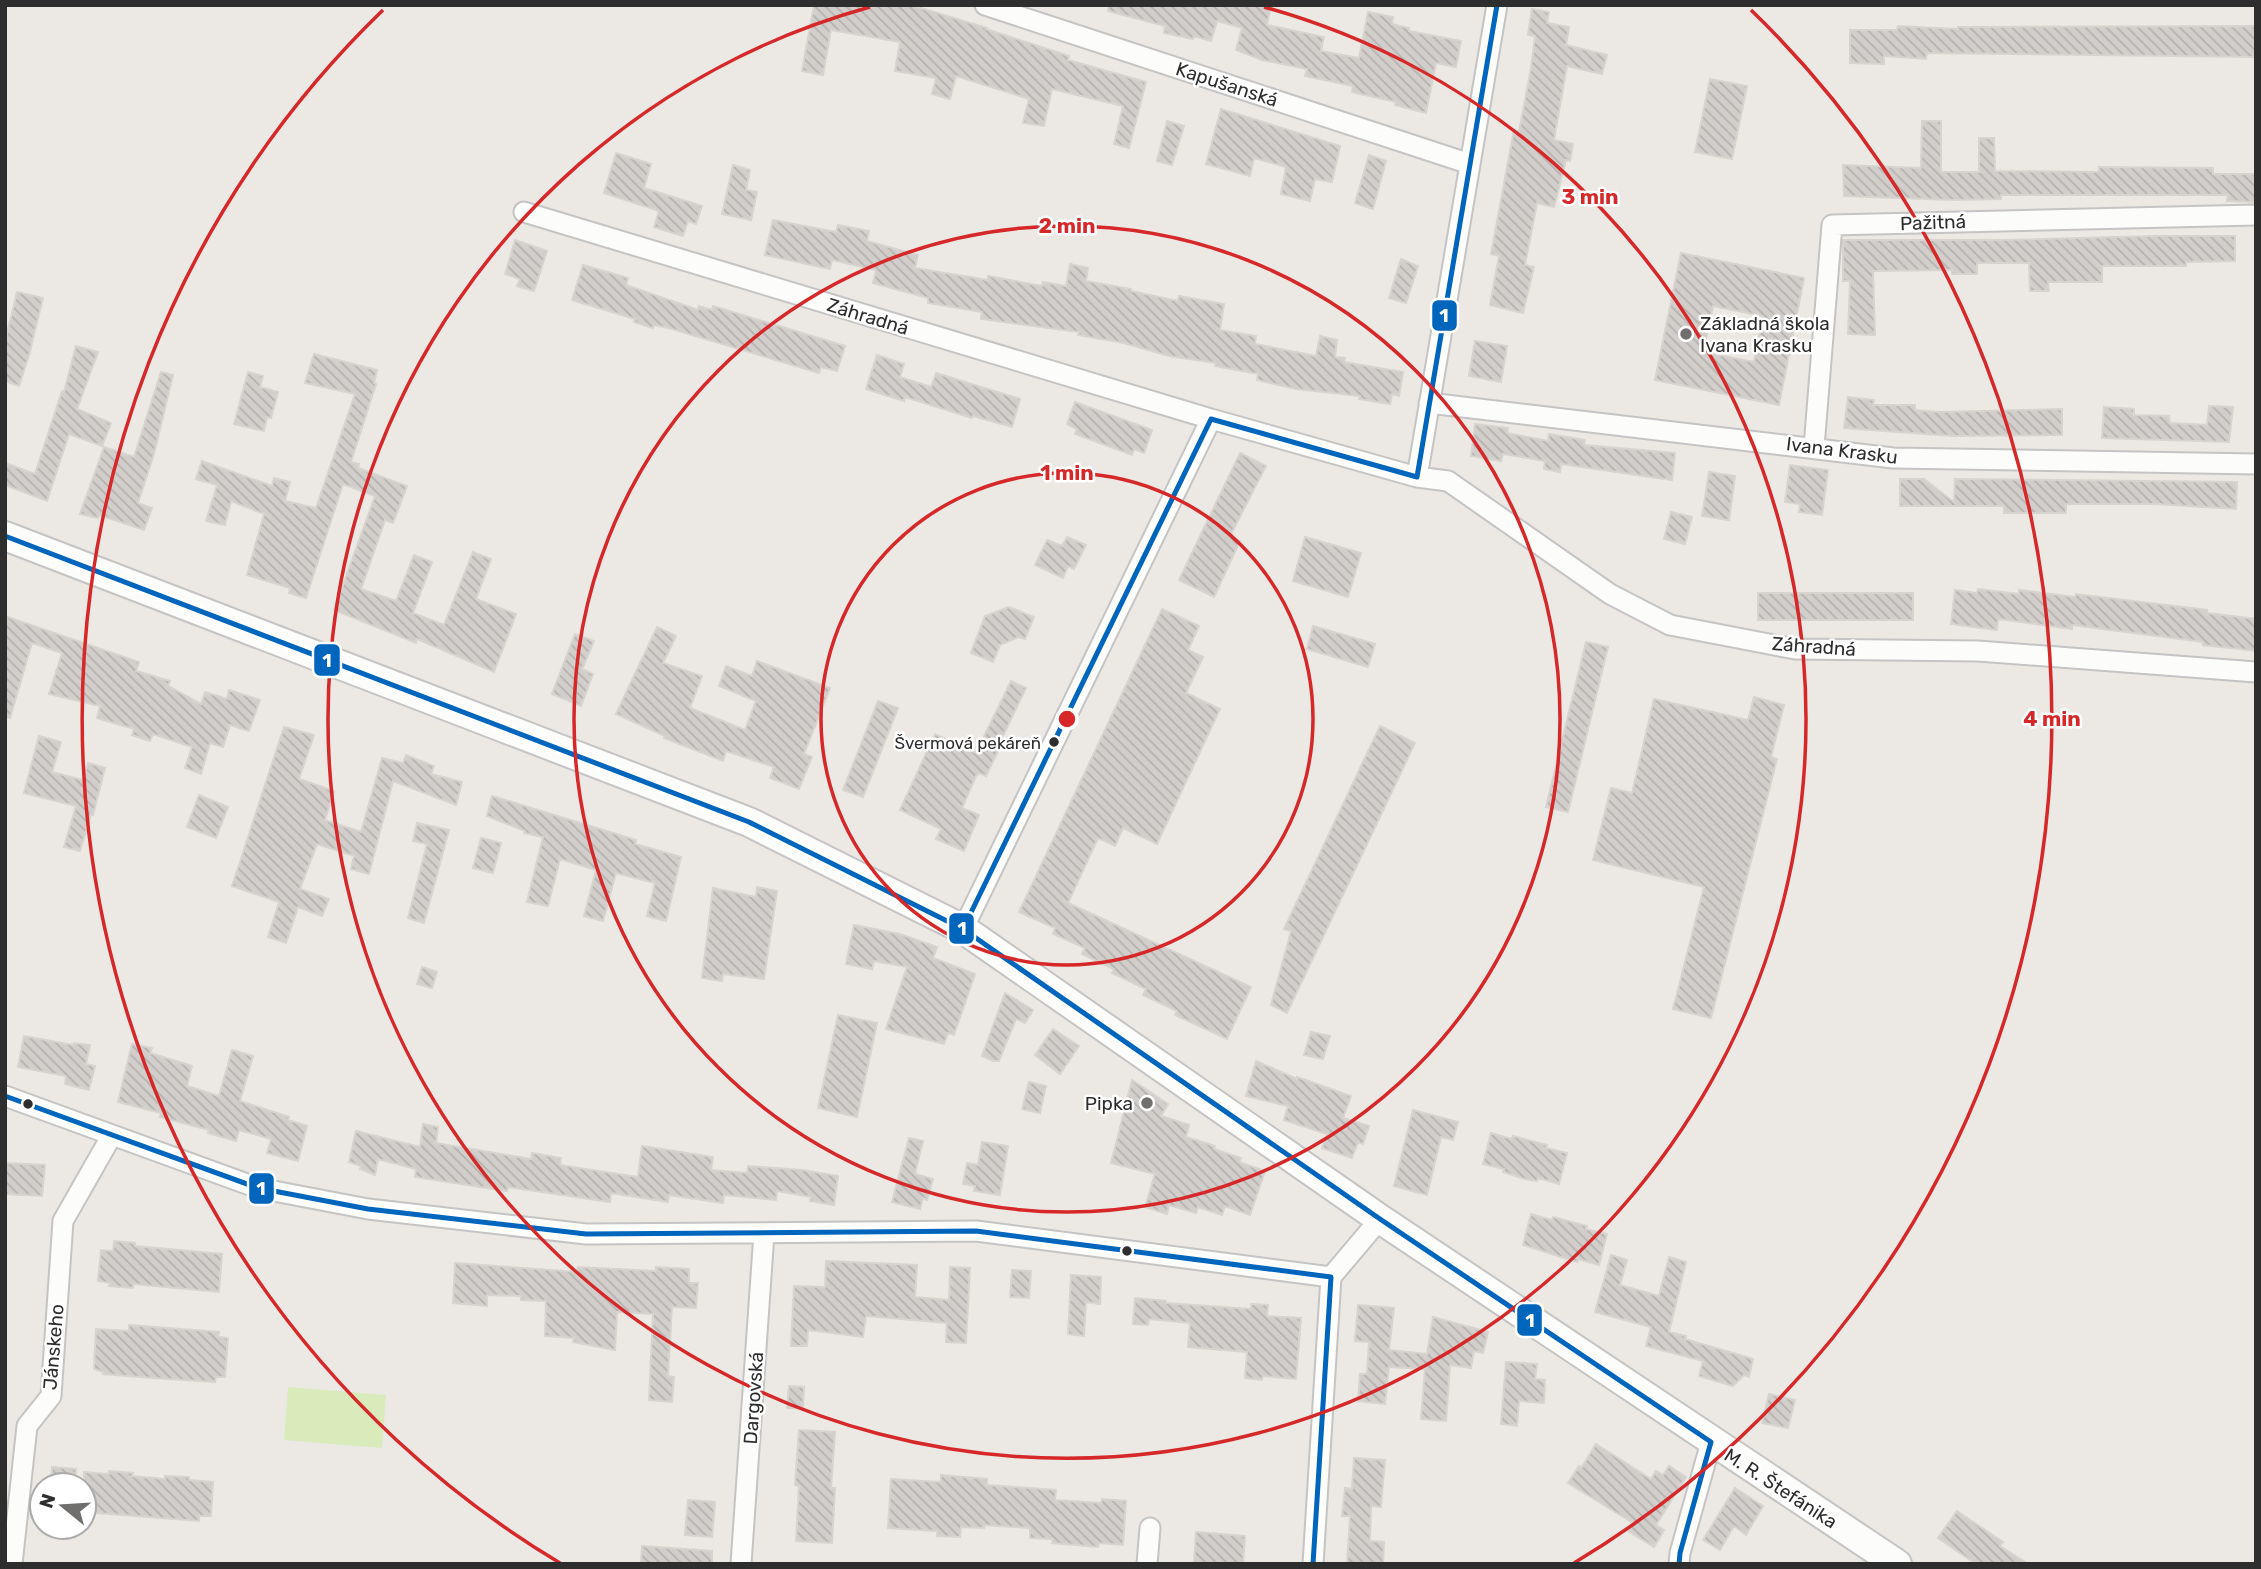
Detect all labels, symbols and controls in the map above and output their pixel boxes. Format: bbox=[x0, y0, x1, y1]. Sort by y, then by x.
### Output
street label: Kapušanská bbox=[1173, 57, 1281, 112]
text: 3 min bbox=[1561, 184, 1619, 209]
street label: Pažitná bbox=[1900, 210, 1967, 235]
text: 2 min bbox=[1039, 213, 1095, 238]
street label: Záhradná bbox=[824, 293, 912, 340]
line badge: 1 bbox=[1431, 299, 1458, 332]
text: 1 bbox=[1439, 304, 1449, 327]
place label: Základná škola Ivana Krasku bbox=[1700, 312, 1830, 357]
marker: Základná škola Ivana Krasku bbox=[1678, 326, 1694, 342]
street label: Ivana Krasku bbox=[1785, 432, 1899, 469]
text: 1 min bbox=[1040, 460, 1094, 485]
street label: Záhradná bbox=[1771, 632, 1857, 661]
line badge: 1 bbox=[313, 643, 341, 677]
text: 1 bbox=[322, 649, 332, 672]
text: 4 min bbox=[2023, 706, 2081, 731]
centre of rings bbox=[1055, 707, 1079, 731]
place label: Švermová pekáreň bbox=[894, 733, 1041, 753]
marker: Švermová pekáreň bbox=[1047, 735, 1061, 749]
line badge: 1 bbox=[948, 912, 975, 945]
text: 1 bbox=[957, 917, 967, 940]
place label: Pipka bbox=[1085, 1092, 1133, 1115]
marker: Pipka bbox=[1139, 1095, 1155, 1111]
unlabelled marker bbox=[21, 1097, 35, 1111]
line badge: 1 bbox=[248, 1172, 275, 1205]
text: 1 bbox=[256, 1177, 266, 1200]
unlabelled marker bbox=[1120, 1244, 1134, 1258]
street label: Jánskeho bbox=[38, 1303, 69, 1391]
line badge: 1 bbox=[1516, 1303, 1543, 1337]
text: 1 bbox=[1525, 1309, 1535, 1332]
street label: Dargovská bbox=[739, 1351, 768, 1445]
street label: M. R. Štefánika bbox=[1720, 1443, 1841, 1533]
north arrow bbox=[28, 1471, 98, 1541]
text: N bbox=[34, 1491, 60, 1511]

